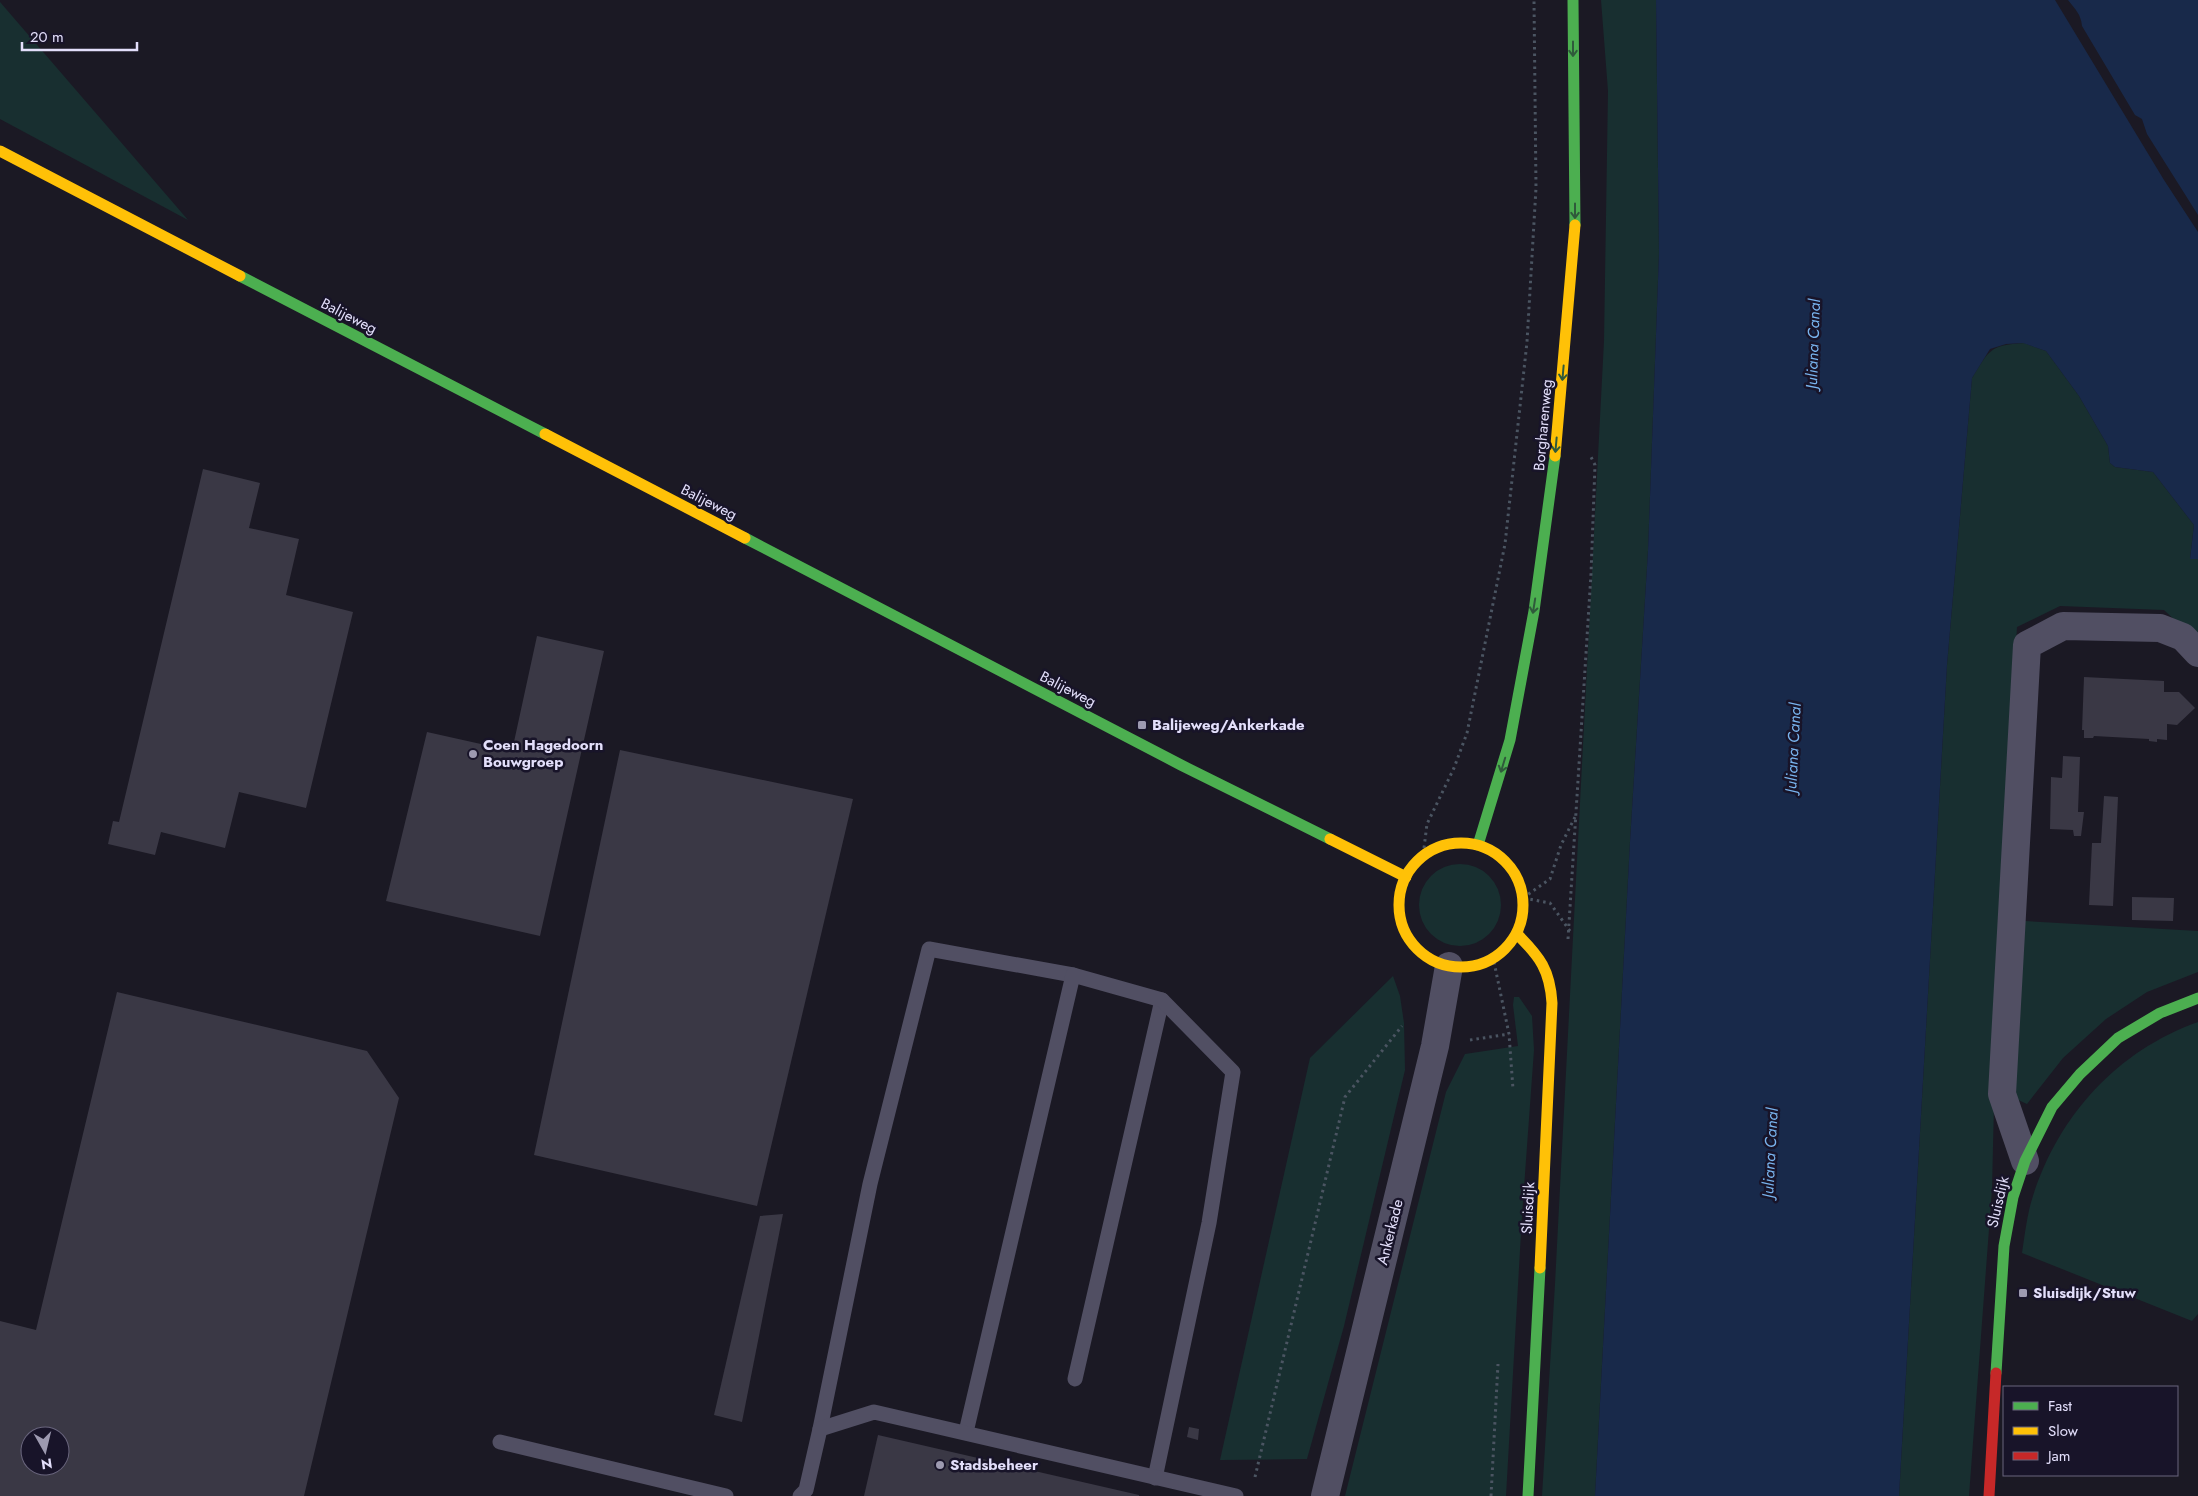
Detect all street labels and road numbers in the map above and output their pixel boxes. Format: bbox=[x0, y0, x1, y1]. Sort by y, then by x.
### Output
street label: Balijeweg bbox=[317, 292, 381, 340]
street label: Borgharenweg bbox=[1528, 378, 1558, 472]
street label: Balijeweg bbox=[677, 478, 741, 526]
street label: Balijeweg bbox=[1036, 665, 1100, 713]
street label: Sluisdijk bbox=[1981, 1174, 2015, 1230]
street label: Sluisdijk bbox=[1516, 1181, 1540, 1235]
street label: Ankerkade bbox=[1371, 1197, 1409, 1267]

